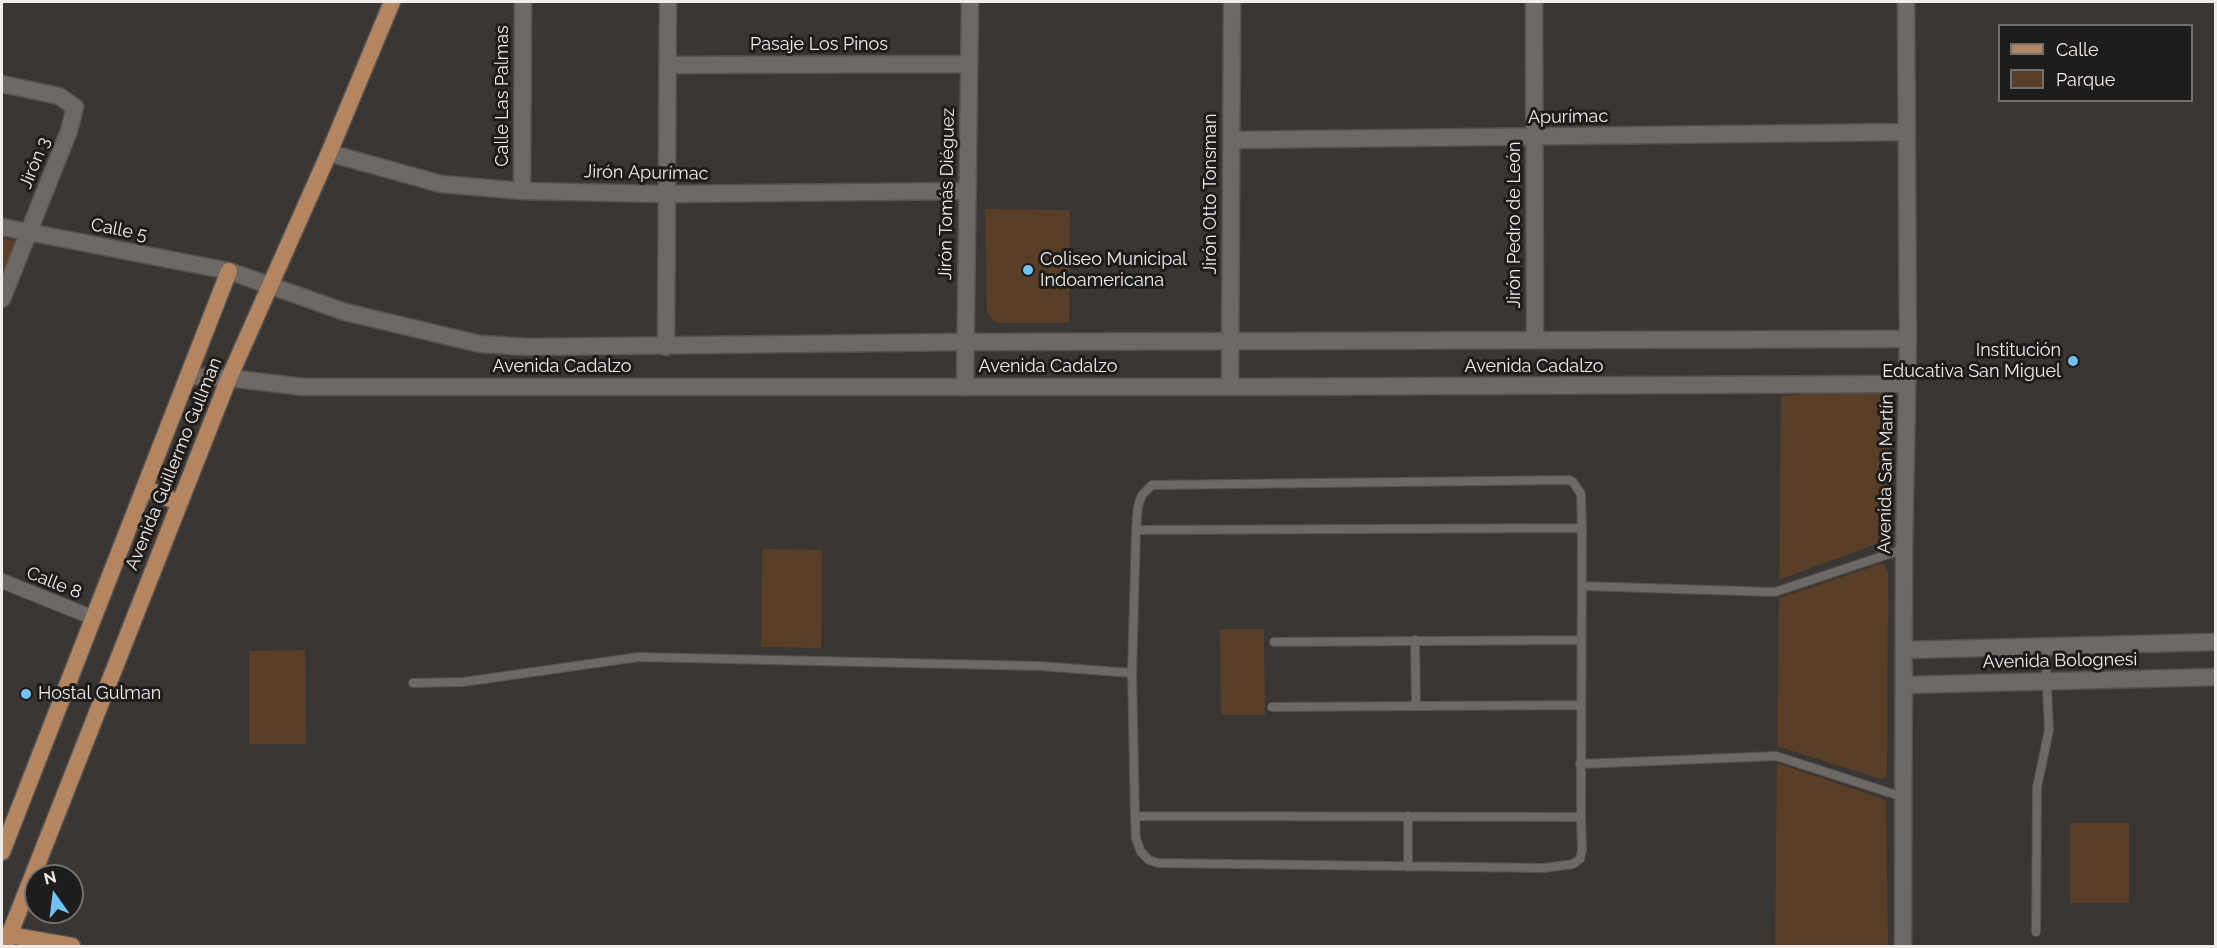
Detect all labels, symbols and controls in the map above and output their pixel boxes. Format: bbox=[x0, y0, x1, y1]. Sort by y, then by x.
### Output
legend bbox=[1998, 24, 2193, 102]
street label: Calle Las Palmas bbox=[492, 25, 514, 167]
street label: Pasaje Los Pinos bbox=[750, 34, 888, 56]
text: Calle bbox=[2056, 39, 2099, 60]
text: Parque bbox=[2056, 69, 2115, 90]
street label: Apurímac bbox=[1528, 105, 1608, 129]
street label: Jirón Tomás Diéguez bbox=[935, 108, 959, 280]
street label: Jirón Otto Tonsman bbox=[1200, 114, 1222, 274]
street label: Jirón 3 bbox=[15, 134, 55, 192]
street label: Jirón Pedro de León bbox=[1504, 142, 1526, 308]
street label: Jirón Apurímac bbox=[583, 161, 709, 185]
street label: Calle 5 bbox=[89, 214, 149, 246]
place label: Coliseo Municipal Indoamericana bbox=[1040, 249, 1187, 292]
marker: Coliseo Municipal Indoamericana bbox=[1021, 263, 1035, 277]
place label: Institución Educativa San Miguel bbox=[1882, 340, 2061, 382]
street label: Avenida Guillermo Gullman bbox=[121, 354, 227, 574]
marker: Institución Educativa San Miguel bbox=[2066, 354, 2080, 368]
street label: Avenida Cadalzo bbox=[493, 356, 631, 378]
street label: Avenida Cadalzo bbox=[979, 356, 1117, 378]
street label: Avenida Cadalzo bbox=[1465, 356, 1603, 378]
street label: Avenida San Martín bbox=[1874, 394, 1898, 554]
street label: Calle 8 bbox=[23, 562, 85, 604]
street label: Avenida Bolognesi bbox=[1983, 649, 2137, 673]
place label: Hostal Gulman bbox=[38, 683, 161, 705]
marker: Hostal Gulman bbox=[19, 687, 33, 701]
north arrow bbox=[24, 864, 84, 924]
text: N bbox=[42, 867, 58, 889]

